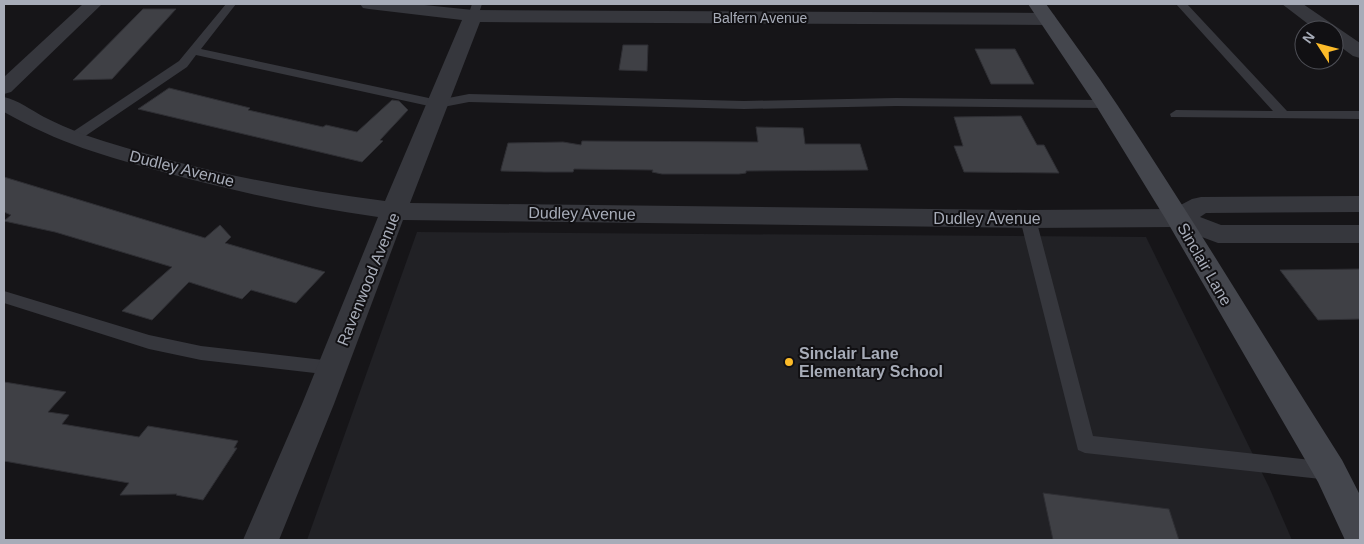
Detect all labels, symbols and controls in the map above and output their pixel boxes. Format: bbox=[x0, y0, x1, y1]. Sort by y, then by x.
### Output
street label: Balfern Avenue bbox=[713, 10, 808, 26]
north arrow bbox=[1294, 20, 1344, 70]
text: N bbox=[1299, 29, 1318, 46]
street label: Dudley Avenue bbox=[128, 147, 236, 190]
street label: Dudley Avenue bbox=[528, 204, 636, 223]
street label: Ravenwood Avenue bbox=[334, 210, 403, 348]
street label: Dudley Avenue bbox=[933, 210, 1041, 227]
street label: Sinclair Lane bbox=[1174, 220, 1235, 309]
place label: Sinclair Lane Elementary School bbox=[799, 345, 943, 380]
marker: Sinclair Lane Elementary School bbox=[783, 356, 795, 368]

